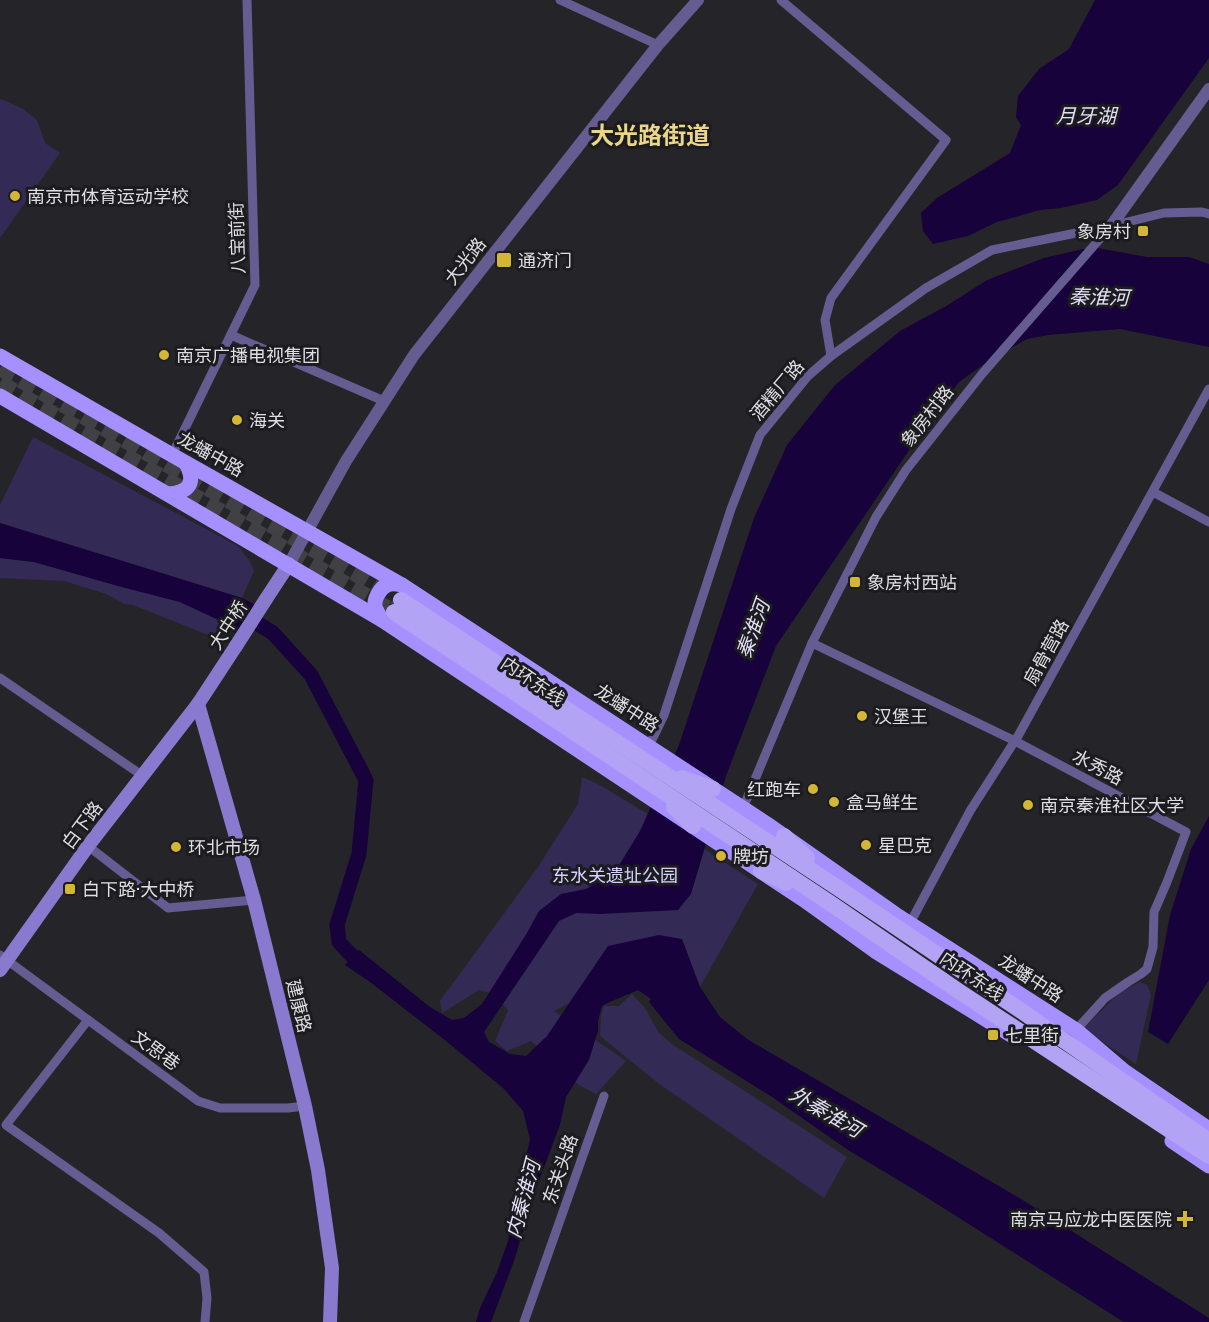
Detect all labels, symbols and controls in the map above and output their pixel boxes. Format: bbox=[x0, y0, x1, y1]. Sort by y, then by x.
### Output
water label: 月牙湖 bbox=[1056, 104, 1119, 128]
district label: 大光路街道 bbox=[590, 121, 710, 149]
place label: 南京市体育运动学校 bbox=[27, 186, 189, 207]
marker: 南京市体育运动学校 bbox=[8, 189, 22, 203]
street label: 八宝前街 bbox=[225, 202, 249, 274]
place label: 象房村 bbox=[1077, 221, 1131, 242]
marker: 象房村 bbox=[1136, 224, 1150, 238]
street label: 大光路 bbox=[440, 233, 490, 289]
place label: 通济门 bbox=[518, 250, 572, 271]
marker: 通济门 bbox=[495, 251, 513, 269]
water label: 秦淮河 bbox=[1069, 284, 1133, 310]
place label: 南京广播电视集团 bbox=[176, 345, 320, 366]
marker: 南京广播电视集团 bbox=[157, 348, 171, 362]
street label: 酒精厂路 bbox=[746, 356, 808, 424]
street label: 象房村路 bbox=[897, 381, 957, 451]
place label: 海关 bbox=[249, 410, 285, 431]
marker: 海关 bbox=[230, 413, 244, 427]
street label: 龙蟠中路 bbox=[174, 427, 248, 481]
place label: 象房村西站 bbox=[867, 572, 957, 593]
marker: 象房村西站 bbox=[848, 575, 862, 589]
water label: 秦淮河 bbox=[731, 593, 776, 661]
street label: 大中桥 bbox=[204, 597, 252, 653]
street label: 扇骨营路 bbox=[1019, 615, 1073, 689]
street label: 内环东线 bbox=[497, 652, 569, 710]
street label: 龙蟠中路 bbox=[591, 680, 663, 736]
place label: 汉堡王 bbox=[874, 706, 928, 727]
marker: 汉堡王 bbox=[855, 709, 869, 723]
street label: 水秀路 bbox=[1069, 745, 1127, 789]
place label: 红跑车 bbox=[747, 779, 801, 800]
marker: 红跑车 bbox=[806, 782, 820, 796]
place label: 盒马鲜生 bbox=[846, 792, 918, 813]
marker: 盒马鲜生 bbox=[827, 795, 841, 809]
place label: 南京秦淮社区大学 bbox=[1040, 795, 1184, 816]
street label: 白下路 bbox=[57, 797, 107, 853]
marker: 南京秦淮社区大学 bbox=[1021, 798, 1035, 812]
place label: 星巴克 bbox=[878, 835, 932, 856]
place label: 环北市场 bbox=[188, 837, 260, 858]
marker: 星巴克 bbox=[859, 838, 873, 852]
marker: 环北市场 bbox=[169, 840, 183, 854]
place label: 牌坊 bbox=[733, 846, 769, 867]
marker: 牌坊 bbox=[714, 849, 728, 863]
park label: 东水关遗址公园 bbox=[552, 865, 678, 886]
place label: 白下路·大中桥 bbox=[82, 879, 194, 900]
marker: 白下路·大中桥 bbox=[63, 882, 77, 896]
street label: 内环东线 bbox=[936, 947, 1008, 1005]
street label: 龙蟠中路 bbox=[995, 950, 1067, 1006]
street label: 建康路 bbox=[282, 977, 316, 1035]
place label: 七里街 bbox=[1005, 1025, 1059, 1046]
street label: 文思巷 bbox=[128, 1026, 184, 1074]
marker: 七里街 bbox=[986, 1028, 1000, 1042]
water label: 外秦淮河 bbox=[785, 1082, 870, 1144]
street label: 东关头路 bbox=[538, 1132, 582, 1206]
water label: 内秦淮河 bbox=[501, 1153, 546, 1241]
place label: 南京马应龙中医医院 bbox=[1010, 1209, 1172, 1230]
marker: 南京马应龙中医医院 bbox=[1176, 1210, 1194, 1228]

